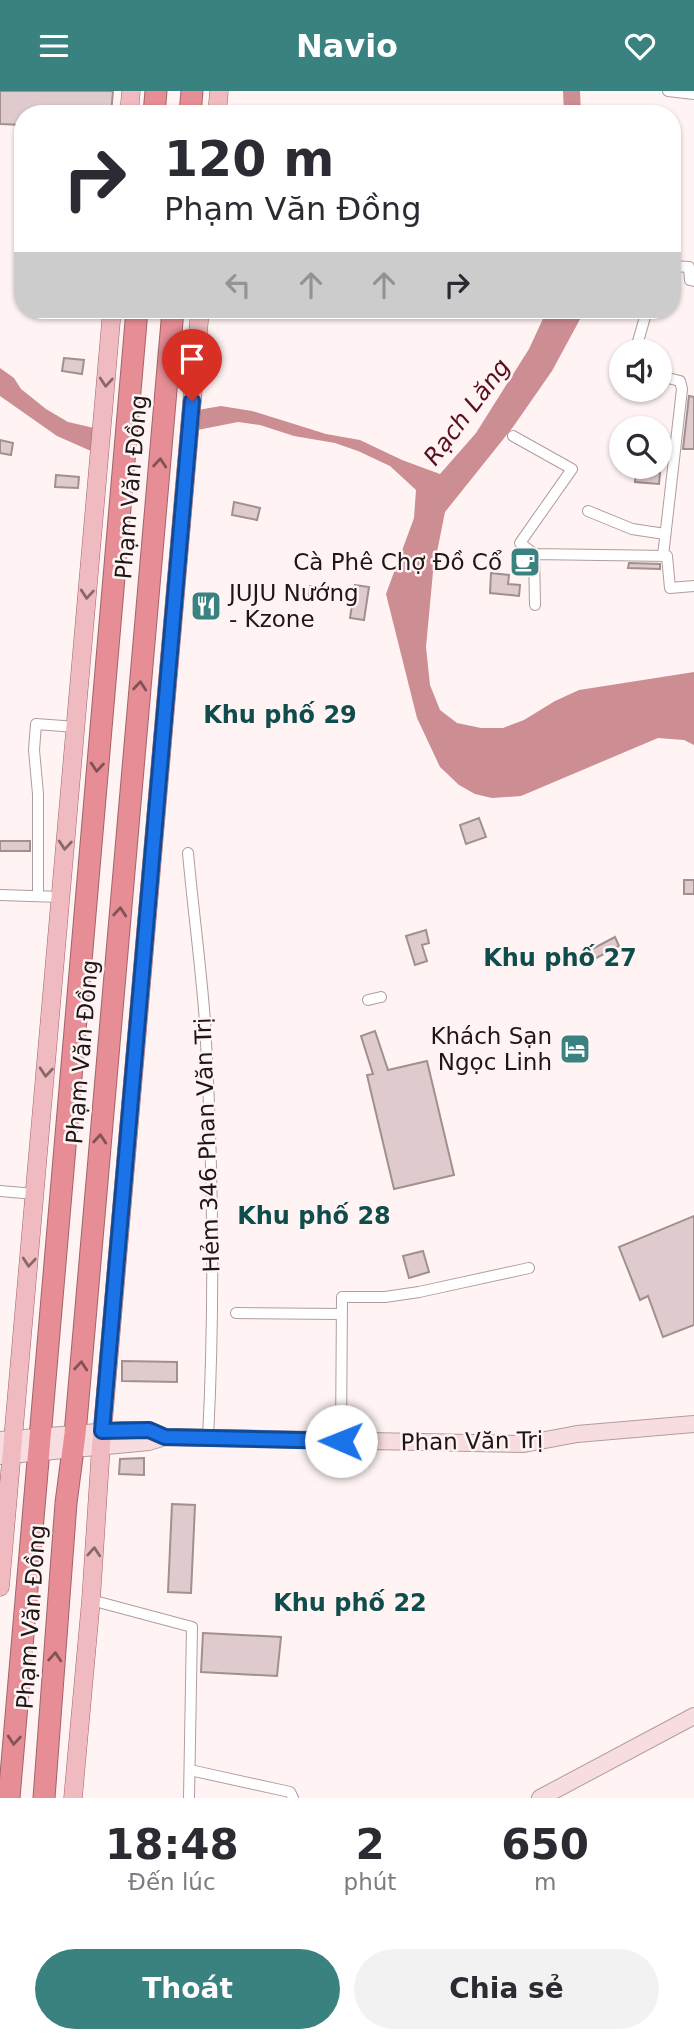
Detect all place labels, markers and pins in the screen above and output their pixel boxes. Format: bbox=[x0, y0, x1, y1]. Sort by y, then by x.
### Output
pin bbox=[162, 329, 222, 401]
cafe icon: Cà Phê Chợ Đồ Cổ bbox=[508, 545, 542, 579]
place label: Cà Phê Chợ Đồ Cổ bbox=[293, 549, 502, 575]
place label: JUJU Nướng - Kzone bbox=[227, 580, 359, 632]
restaurant icon: JUJU Nướng - Kzone bbox=[189, 589, 223, 623]
place label: Khách Sạn Ngọc Linh bbox=[430, 1023, 552, 1075]
hotel icon: Khách Sạn Ngọc Linh bbox=[558, 1032, 592, 1066]

